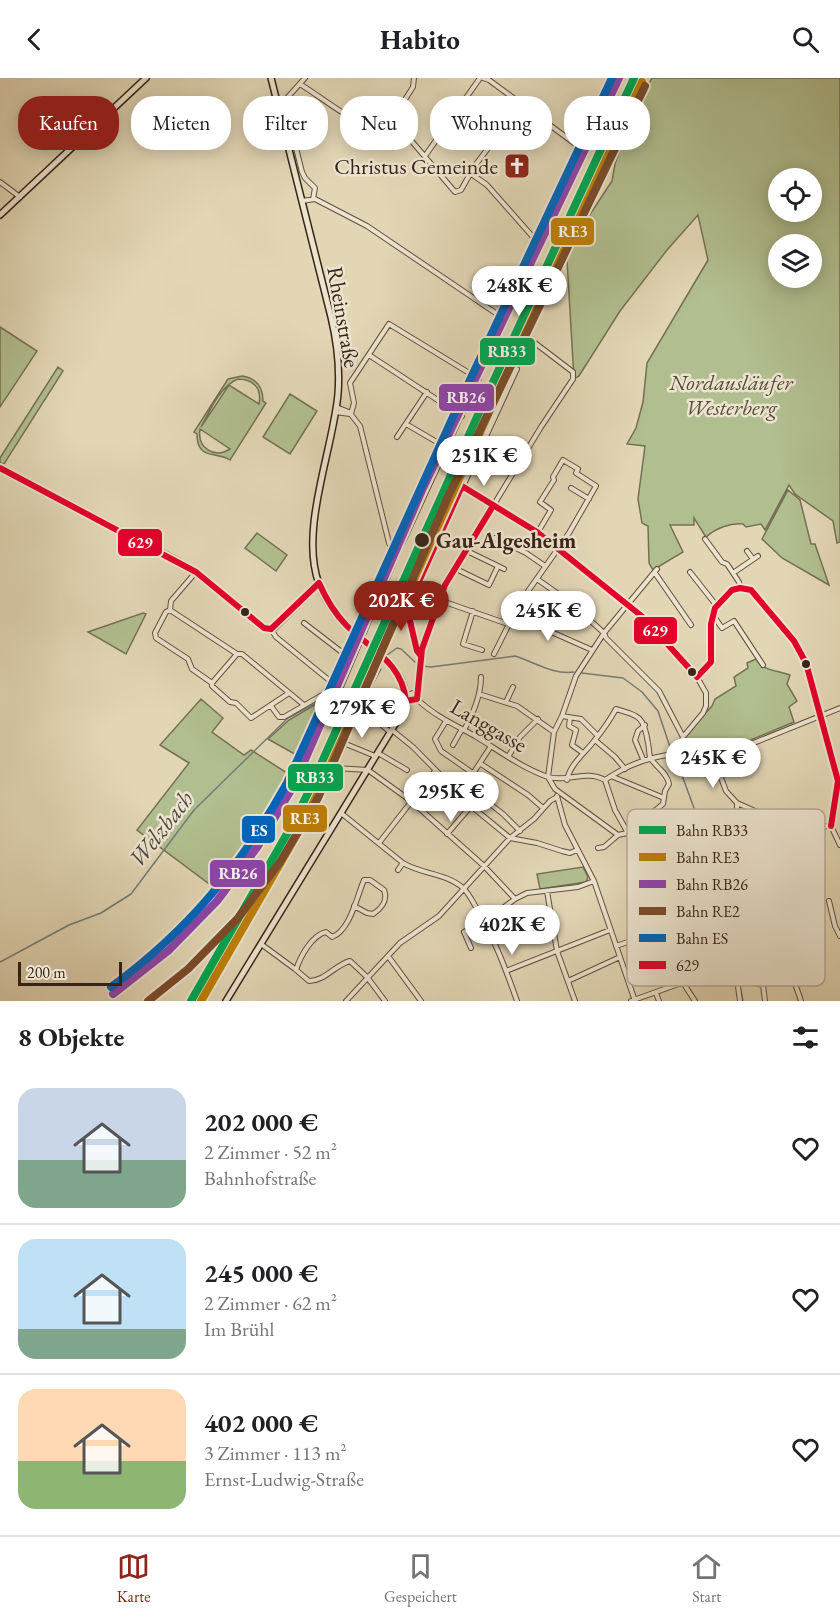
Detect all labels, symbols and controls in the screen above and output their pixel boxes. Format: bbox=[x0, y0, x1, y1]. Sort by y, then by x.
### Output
text: Habito bbox=[380, 22, 460, 57]
icon: back bbox=[18, 23, 51, 56]
icon: search bbox=[789, 23, 822, 56]
chip: Kaufen bbox=[18, 96, 119, 150]
chip: Mieten bbox=[131, 96, 231, 150]
chip: Filter bbox=[243, 96, 328, 150]
chip: Neu bbox=[340, 96, 418, 150]
chip: Wohnung bbox=[430, 96, 552, 150]
chip: Haus bbox=[564, 96, 650, 150]
church icon: Christus Gemeinde bbox=[502, 151, 532, 181]
place label: Christus Gemeinde bbox=[334, 152, 498, 181]
map controls bbox=[768, 168, 822, 288]
button: locate bbox=[768, 168, 822, 222]
line badge: RE3 bbox=[550, 217, 595, 246]
text: RE3 bbox=[558, 221, 588, 242]
button: layers bbox=[768, 234, 822, 288]
street label: Rheinstraße bbox=[320, 264, 367, 370]
pin: 248K € bbox=[470, 266, 568, 317]
text: 248K € bbox=[486, 272, 552, 298]
line badge: RB33 bbox=[479, 337, 536, 366]
text: RB33 bbox=[487, 341, 527, 362]
park label: Nordausläufer Westerberg bbox=[668, 368, 794, 422]
line badge: RB26 bbox=[438, 383, 495, 412]
text: RB26 bbox=[446, 387, 486, 408]
pin: 251K € bbox=[435, 436, 533, 487]
text: 251K € bbox=[451, 442, 517, 468]
place label: Gau-Algesheim bbox=[436, 526, 577, 555]
line badge: 629 bbox=[117, 528, 163, 557]
marker: Gau-Algesheim bbox=[413, 531, 431, 549]
text: 629 bbox=[127, 532, 153, 553]
pin: 202K € bbox=[352, 581, 450, 632]
text: 202K € bbox=[368, 587, 434, 613]
pin: 245K € bbox=[499, 591, 597, 642]
text: 245K € bbox=[515, 597, 581, 623]
unlabelled marker bbox=[239, 606, 251, 618]
line badge: 629 bbox=[633, 616, 678, 645]
text: 629 bbox=[642, 620, 668, 641]
unlabelled marker bbox=[800, 658, 812, 670]
unlabelled marker bbox=[686, 666, 698, 678]
pin: 279K € bbox=[313, 688, 411, 739]
street label: Langgasse bbox=[445, 692, 533, 759]
text: 279K € bbox=[329, 694, 395, 720]
pin: 245K € bbox=[664, 738, 762, 789]
text: 245K € bbox=[680, 744, 746, 770]
line badge: RB33 bbox=[287, 763, 344, 792]
text: RB33 bbox=[295, 767, 335, 788]
pin: 295K € bbox=[402, 772, 500, 823]
text: 295K € bbox=[418, 778, 484, 804]
water label: Welzbach bbox=[121, 784, 200, 873]
line badge: RE3 bbox=[282, 804, 328, 833]
text: RE3 bbox=[290, 808, 320, 829]
legend bbox=[627, 809, 825, 986]
line badge: ES bbox=[241, 815, 276, 844]
text: ES bbox=[250, 820, 268, 841]
text: Bahn RB33 bbox=[676, 820, 748, 841]
text: Bahn RE3 bbox=[676, 847, 740, 868]
line badge: RB26 bbox=[209, 859, 266, 888]
text: RB26 bbox=[218, 863, 258, 884]
text: Bahn RB26 bbox=[676, 874, 748, 895]
text: Bahn RE2 bbox=[676, 901, 740, 922]
pin: 402K € bbox=[463, 905, 561, 956]
text: 402K € bbox=[479, 911, 545, 937]
text: Bahn ES bbox=[676, 928, 728, 949]
text: 629 bbox=[676, 955, 699, 976]
scale bar bbox=[18, 959, 122, 986]
text: 200 m bbox=[27, 962, 66, 983]
text: 8 Objekte bbox=[18, 1020, 124, 1054]
icon: filters bbox=[789, 1021, 822, 1054]
text: 202 000 € bbox=[204, 1105, 318, 1139]
icon: home bbox=[66, 1112, 138, 1184]
icon: heart bbox=[789, 1132, 822, 1165]
text: 2 Zimmer · 52 m² bbox=[204, 1139, 337, 1165]
text: Bahnhofstraße bbox=[204, 1165, 316, 1191]
text: 245 000 € bbox=[204, 1256, 318, 1290]
icon: home bbox=[66, 1263, 138, 1335]
icon: heart bbox=[789, 1283, 822, 1316]
text: 2 Zimmer · 62 m² bbox=[204, 1290, 337, 1316]
text: Im Brühl bbox=[204, 1316, 274, 1342]
text: 402 000 € bbox=[204, 1406, 318, 1440]
icon: home bbox=[66, 1413, 138, 1485]
icon: heart bbox=[789, 1433, 822, 1466]
text: 3 Zimmer · 113 m² bbox=[204, 1440, 347, 1466]
text: Ernst-Ludwig-Straße bbox=[204, 1466, 364, 1492]
tab: Karte bbox=[117, 1550, 151, 1607]
tab: Gespeichert bbox=[384, 1550, 457, 1607]
tab: Start bbox=[690, 1550, 723, 1607]

